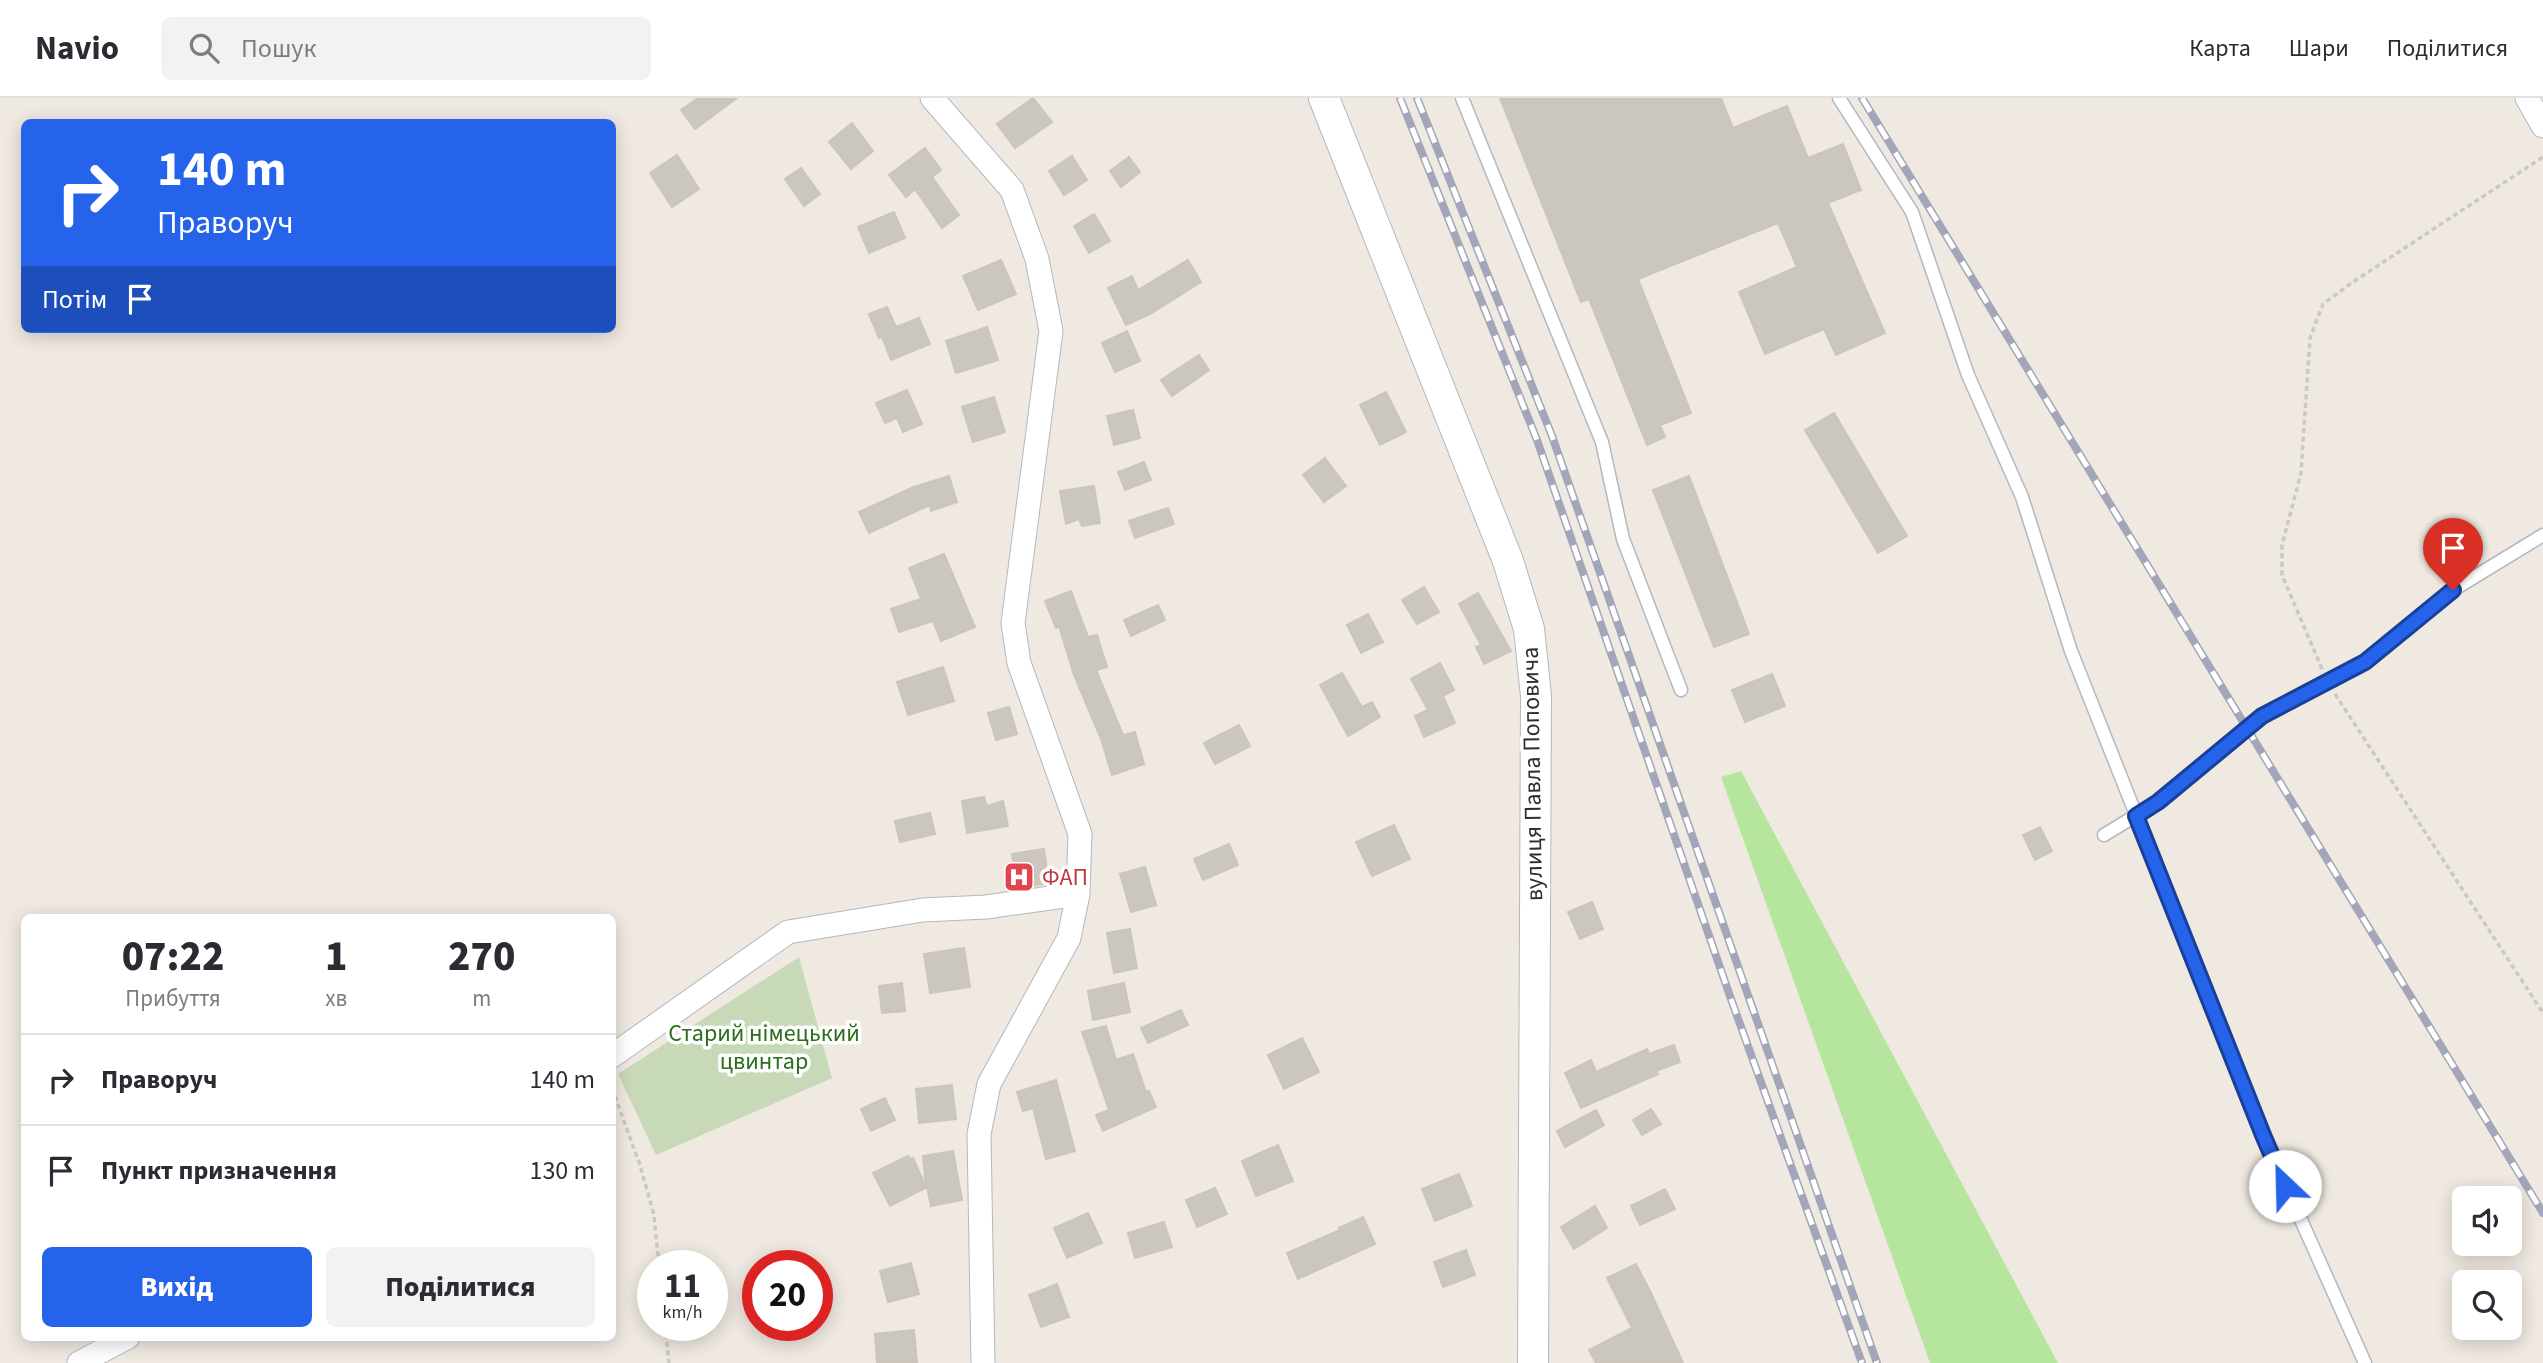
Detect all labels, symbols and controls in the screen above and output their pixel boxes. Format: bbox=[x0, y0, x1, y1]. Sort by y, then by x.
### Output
search box bbox=[161, 17, 651, 80]
text: Navio bbox=[35, 25, 119, 72]
icon: search bbox=[185, 29, 223, 67]
text: Пошук bbox=[241, 30, 316, 67]
text: Карта bbox=[2189, 31, 2251, 66]
text: Шари bbox=[2289, 31, 2349, 66]
text: Поділитися bbox=[2387, 31, 2508, 66]
text: 140 m bbox=[157, 135, 286, 205]
icon: right bbox=[42, 147, 133, 238]
text: Праворуч bbox=[157, 200, 294, 246]
icon: arrive bbox=[121, 280, 159, 318]
text: Потім bbox=[42, 281, 107, 318]
pin bbox=[2423, 518, 2483, 590]
icon: arrive bbox=[2434, 529, 2472, 567]
street label: вулиця Павла Поповича bbox=[1513, 647, 1552, 901]
hospital icon: ФАП bbox=[1002, 860, 1036, 894]
place label: ФАП bbox=[1042, 860, 1088, 895]
text: 07:22 bbox=[122, 927, 224, 987]
text: 1 bbox=[325, 927, 347, 987]
text: 270 bbox=[448, 927, 515, 987]
text: Прибуття bbox=[125, 982, 221, 1015]
text: хв bbox=[325, 982, 347, 1015]
text: m bbox=[472, 982, 491, 1015]
park label: Старий німецький цвинтар bbox=[668, 1016, 860, 1079]
icon: right bbox=[42, 1061, 80, 1099]
text: Праворуч bbox=[101, 1061, 217, 1098]
text: 140 m bbox=[529, 1061, 595, 1098]
position arrow bbox=[2248, 1149, 2322, 1223]
icon: arrive bbox=[42, 1152, 80, 1190]
text: Пункт призначення bbox=[101, 1152, 337, 1189]
text: 130 m bbox=[529, 1152, 595, 1189]
map controls bbox=[2452, 1186, 2522, 1340]
button: sound bbox=[2452, 1186, 2522, 1256]
button: Вихід bbox=[42, 1247, 312, 1327]
button: Поділитися bbox=[326, 1247, 595, 1327]
speed limit sign: 20 bbox=[742, 1250, 833, 1341]
text: 11 bbox=[664, 1261, 701, 1311]
button: search bbox=[2452, 1270, 2522, 1340]
text: km/h bbox=[663, 1300, 702, 1325]

